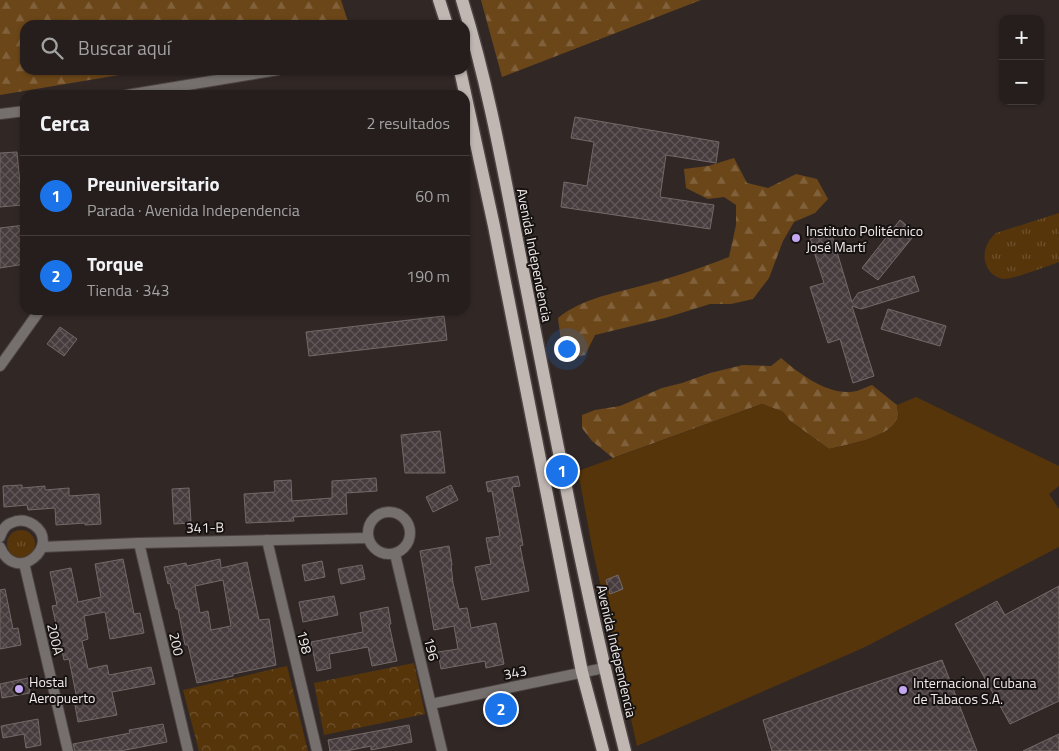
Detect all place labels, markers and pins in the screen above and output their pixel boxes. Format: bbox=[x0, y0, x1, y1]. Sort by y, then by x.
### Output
place label: Instituto Politécnico José Martí bbox=[806, 220, 923, 257]
marker: Instituto Politécnico José Martí bbox=[790, 232, 802, 244]
pin: 1 bbox=[546, 452, 578, 490]
place label: Hostal Aeropuerto bbox=[29, 671, 95, 708]
place label: Internacional Cubana de Tabacos S.A. bbox=[913, 672, 1037, 709]
marker: Hostal Aeropuerto bbox=[13, 683, 25, 695]
marker: Internacional Cubana de Tabacos S.A. bbox=[897, 684, 909, 696]
pin: 2 bbox=[485, 690, 517, 728]

